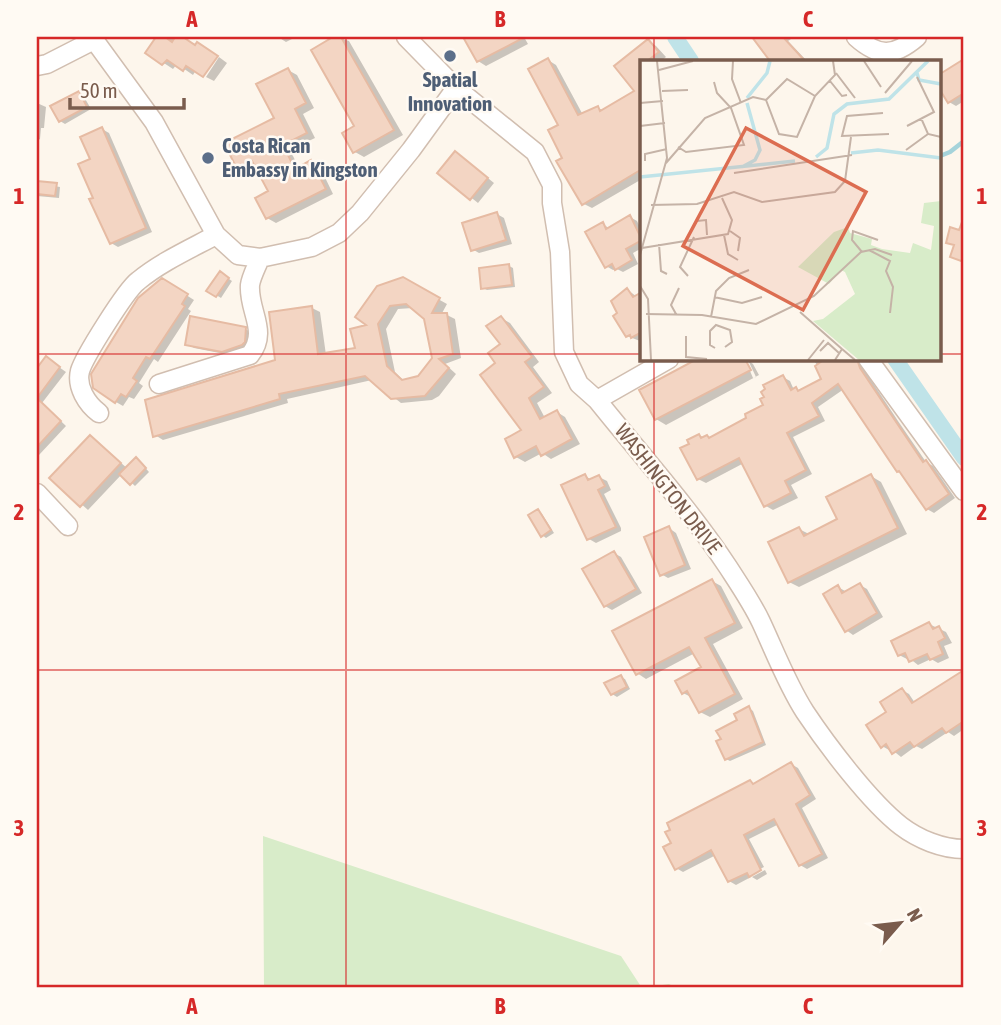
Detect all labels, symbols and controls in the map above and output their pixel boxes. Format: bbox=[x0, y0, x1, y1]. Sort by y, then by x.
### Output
text: A bbox=[185, 6, 198, 32]
text: B bbox=[495, 6, 506, 32]
text: C bbox=[803, 6, 814, 32]
marker: Spatial Innovation bbox=[442, 48, 458, 64]
inset map bbox=[640, 60, 942, 360]
scale bar bbox=[70, 66, 184, 110]
place label: Spatial Innovation bbox=[408, 67, 492, 115]
text: 50 m bbox=[80, 78, 118, 102]
place label: Costa Rican Embassy in Kingston bbox=[222, 133, 378, 181]
marker: Costa Rican Embassy in Kingston bbox=[200, 150, 216, 166]
text: 1 bbox=[14, 183, 25, 209]
text: 1 bbox=[977, 183, 988, 209]
street label: WASHINGTON DRIVE bbox=[611, 419, 727, 558]
text: 2 bbox=[14, 499, 24, 525]
text: 2 bbox=[977, 499, 987, 525]
text: 3 bbox=[14, 815, 24, 841]
text: 3 bbox=[977, 815, 987, 841]
north arrow bbox=[864, 888, 934, 958]
text: N bbox=[903, 905, 927, 925]
text: A bbox=[185, 993, 198, 1019]
text: B bbox=[495, 993, 506, 1019]
text: C bbox=[803, 993, 814, 1019]

